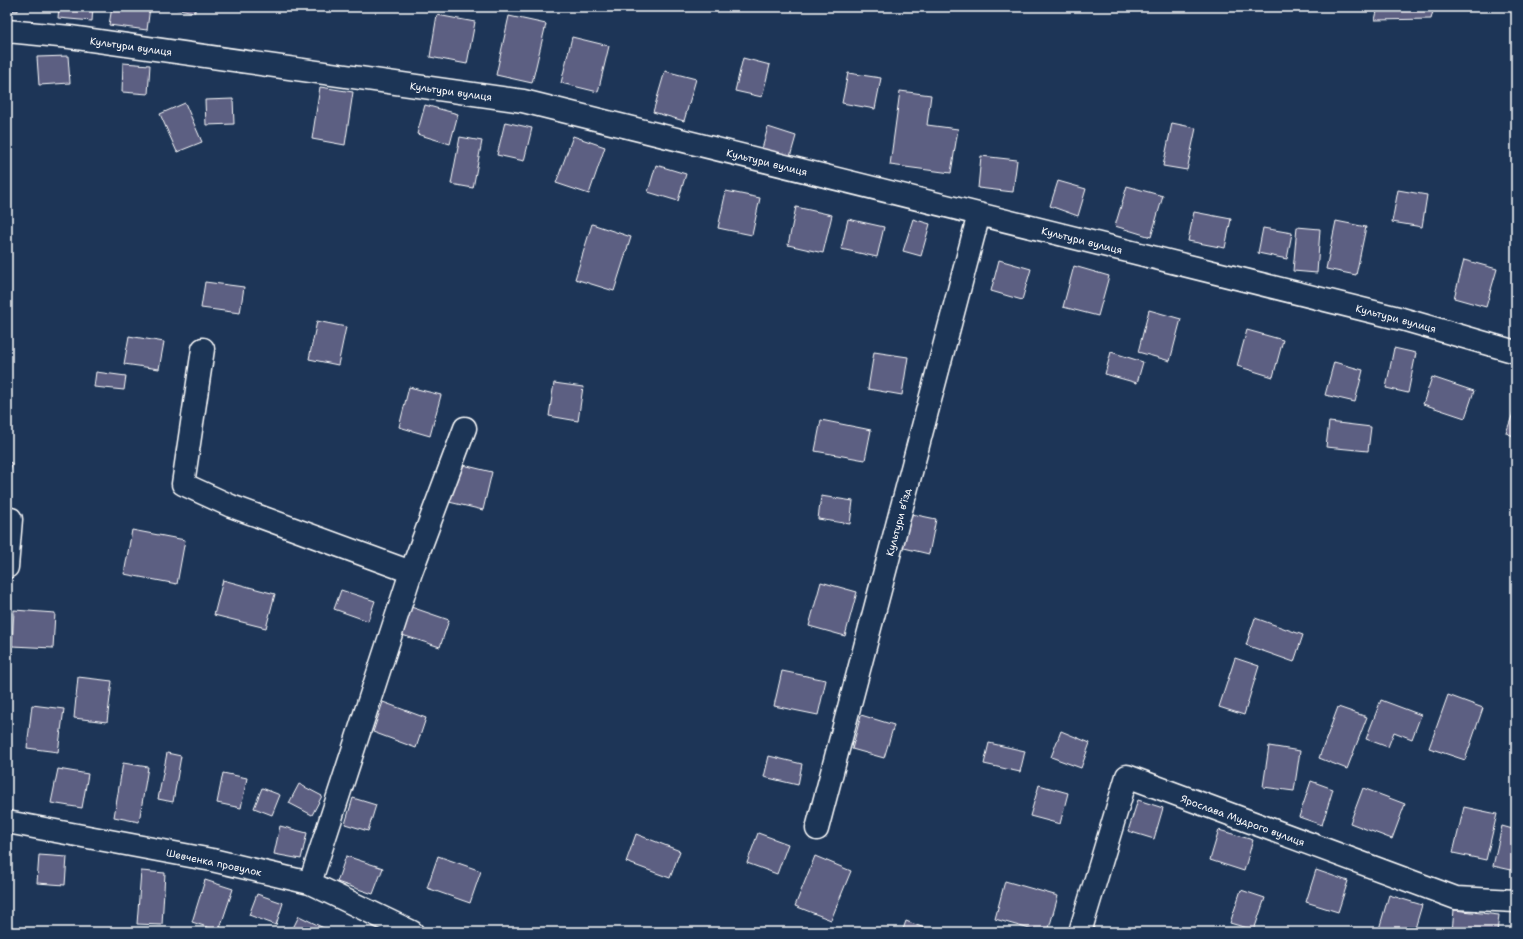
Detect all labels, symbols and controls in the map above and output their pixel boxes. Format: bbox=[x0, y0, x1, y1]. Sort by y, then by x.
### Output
street label: Культури вулиця bbox=[89, 34, 173, 59]
street label: Культури вулиця bbox=[409, 79, 493, 104]
street label: Культури вулиця bbox=[725, 146, 809, 179]
street label: Культури вулиця bbox=[1040, 224, 1124, 257]
street label: Культури вулиця bbox=[1354, 301, 1438, 335]
street label: Культури в’їзд bbox=[883, 486, 914, 558]
street label: Ярослава Мудрого вулиця bbox=[1179, 792, 1307, 849]
street label: Шевченка провулок bbox=[165, 846, 264, 879]

